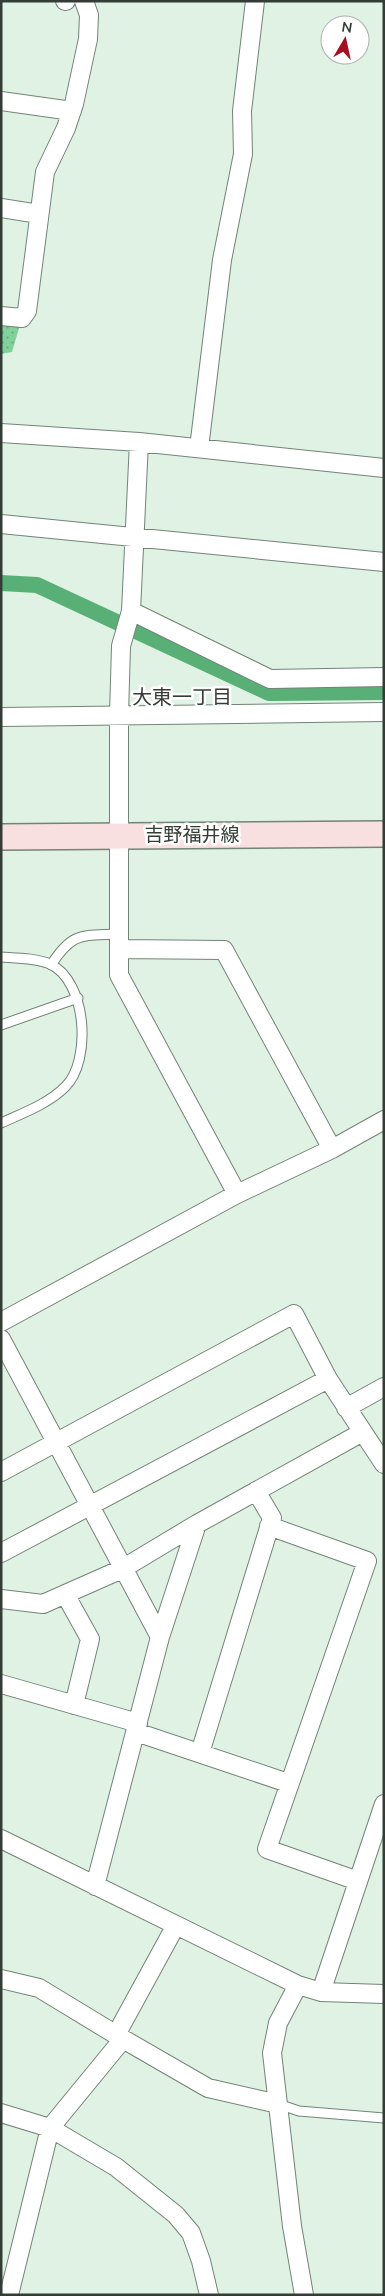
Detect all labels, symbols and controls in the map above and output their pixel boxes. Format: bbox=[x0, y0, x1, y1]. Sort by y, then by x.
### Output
north arrow bbox=[320, 15, 370, 65]
text: N bbox=[340, 17, 354, 37]
district label: 大東一丁目 bbox=[132, 684, 232, 709]
street label: 吉野福井線 bbox=[144, 822, 240, 846]

